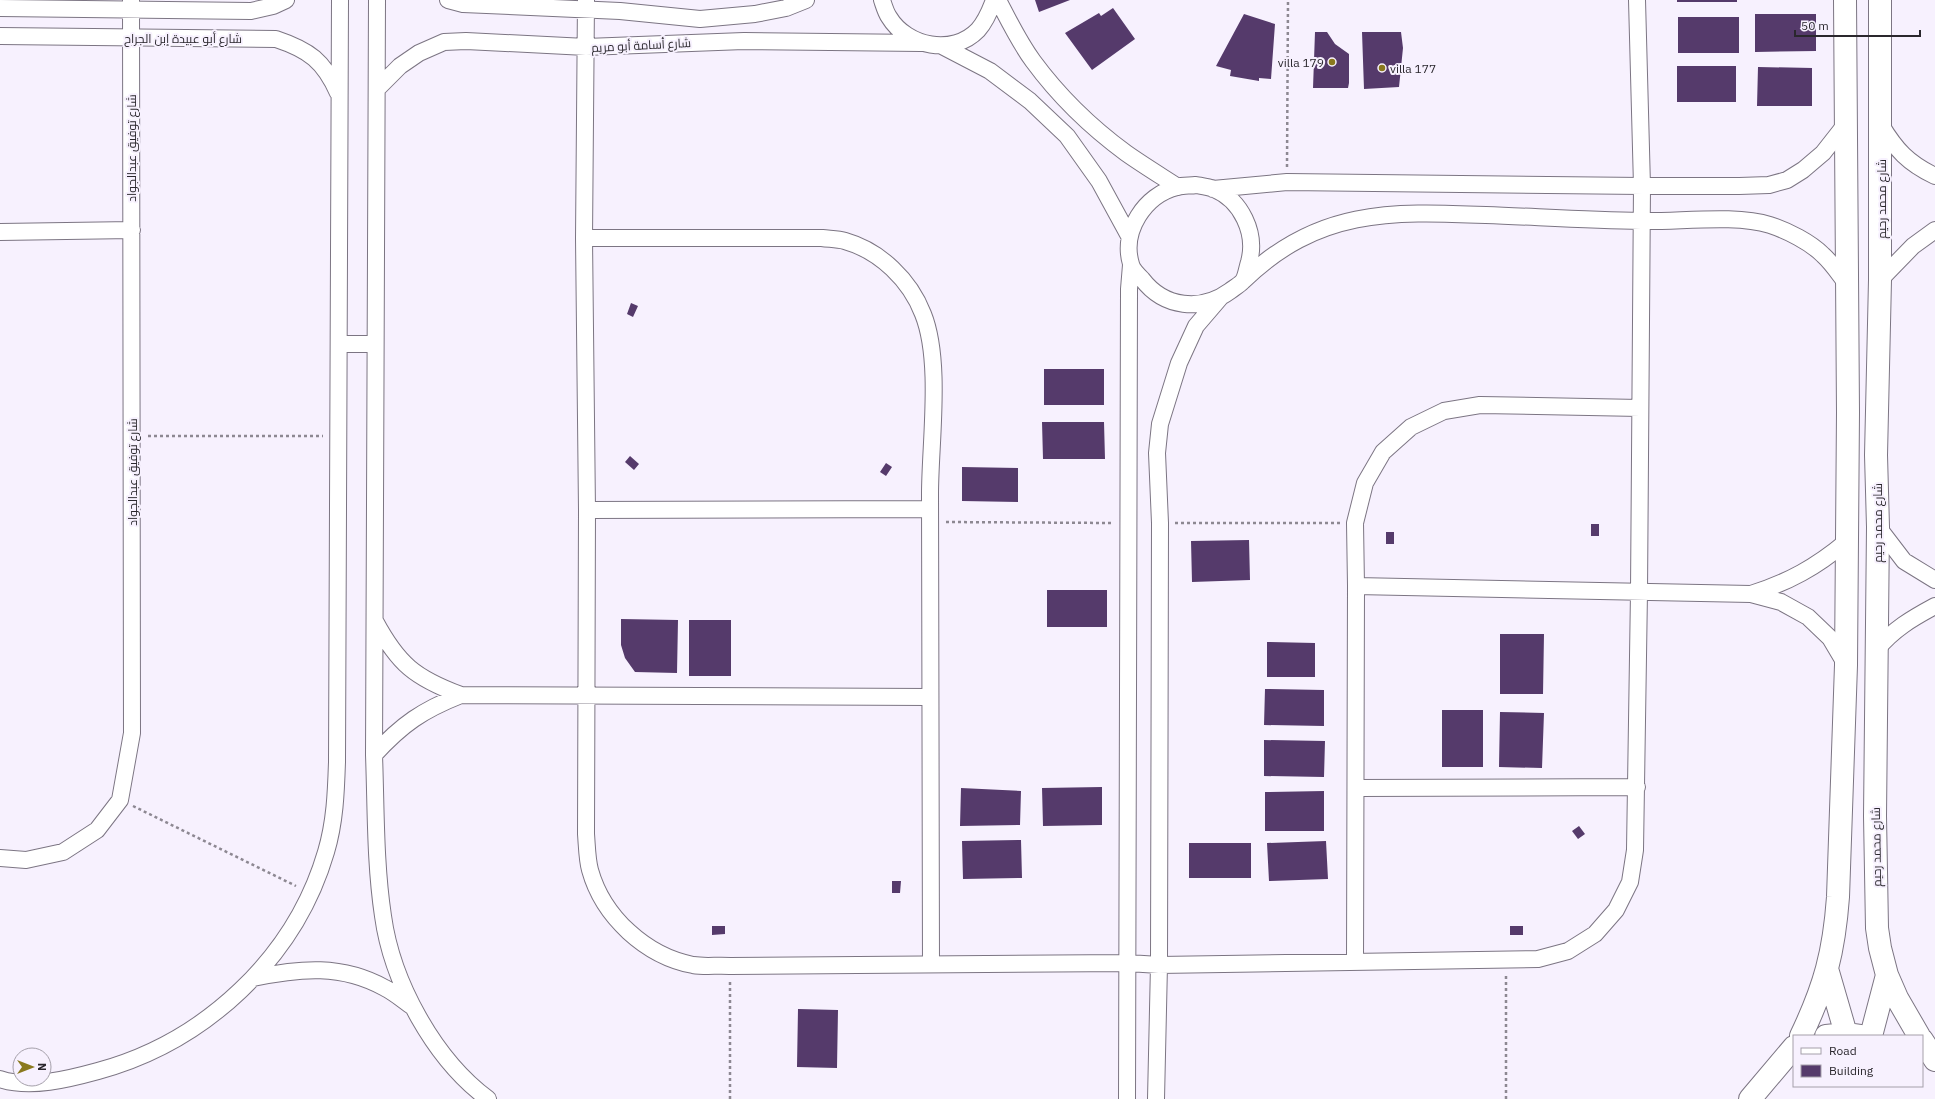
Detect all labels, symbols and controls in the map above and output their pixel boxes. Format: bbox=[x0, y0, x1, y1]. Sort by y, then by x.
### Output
scale bar bbox=[1795, 12, 1920, 38]
text: 50 m bbox=[1801, 18, 1829, 33]
street label: شارع أبو عبيدة إبن الجراح bbox=[124, 31, 242, 47]
street label: شارع أسامة أبو مريم bbox=[591, 35, 691, 56]
place label: villa 179 bbox=[1278, 55, 1324, 70]
marker: villa 179 bbox=[1327, 57, 1337, 67]
place label: villa 177 bbox=[1390, 61, 1436, 76]
marker: villa 177 bbox=[1377, 63, 1387, 73]
street label: شارع توفيق عبدالجواد bbox=[124, 94, 140, 202]
street label: شارع محمد رحيم bbox=[1874, 159, 1890, 239]
street label: شارع توفيق عبدالجواد bbox=[125, 418, 141, 526]
street label: شارع محمد رحيم bbox=[1870, 483, 1886, 563]
street label: شارع محمد رحيم bbox=[1868, 807, 1885, 887]
legend bbox=[1793, 1035, 1923, 1087]
text: Road bbox=[1829, 1043, 1857, 1058]
north arrow bbox=[12, 1047, 52, 1087]
text: N bbox=[35, 1063, 49, 1071]
text: Building bbox=[1829, 1063, 1874, 1078]

